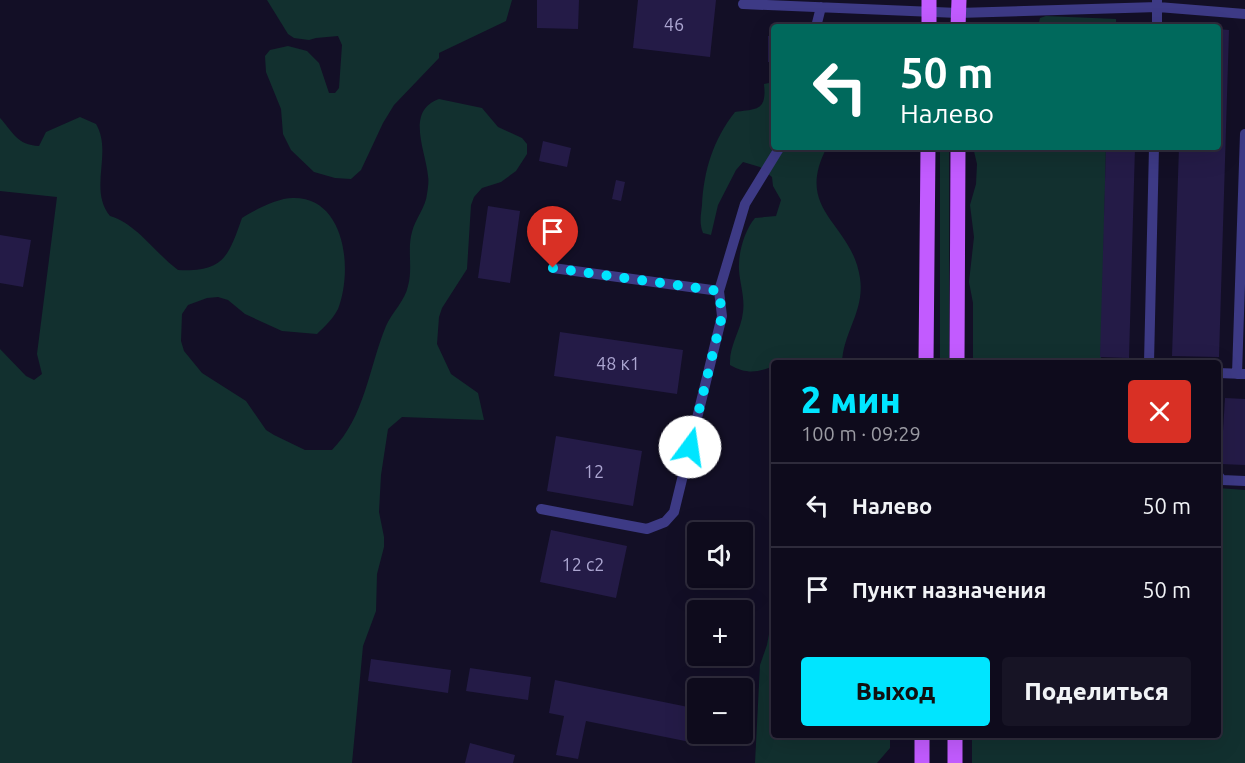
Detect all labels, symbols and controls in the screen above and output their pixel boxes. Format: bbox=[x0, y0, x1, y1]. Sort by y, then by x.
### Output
house number: 46 bbox=[664, 14, 684, 34]
icon: left bbox=[801, 48, 879, 126]
text: 50 m bbox=[900, 49, 994, 96]
text: Налево bbox=[900, 98, 994, 128]
pin bbox=[527, 206, 578, 268]
icon: arrive bbox=[536, 215, 569, 248]
house number: 48 к1 bbox=[596, 353, 640, 373]
text: 2 мин bbox=[801, 379, 901, 420]
button: close bbox=[1128, 380, 1191, 443]
position arrow bbox=[658, 415, 722, 479]
text: 100 m · 09:29 bbox=[801, 422, 921, 445]
house number: 12 bbox=[584, 461, 604, 481]
icon: left bbox=[801, 489, 834, 522]
text: Налево bbox=[852, 493, 932, 518]
text: 50 m bbox=[1142, 493, 1191, 518]
map controls bbox=[687, 522, 753, 744]
button: sound bbox=[687, 522, 753, 588]
house number: 12 с2 bbox=[562, 554, 604, 574]
icon: arrive bbox=[801, 573, 834, 606]
text: Пункт назначения bbox=[852, 577, 1046, 602]
text: 50 m bbox=[1142, 577, 1191, 602]
button: + bbox=[687, 600, 753, 666]
button: Выход bbox=[801, 657, 990, 726]
button: Поделиться bbox=[1002, 657, 1191, 726]
button: − bbox=[687, 678, 753, 744]

